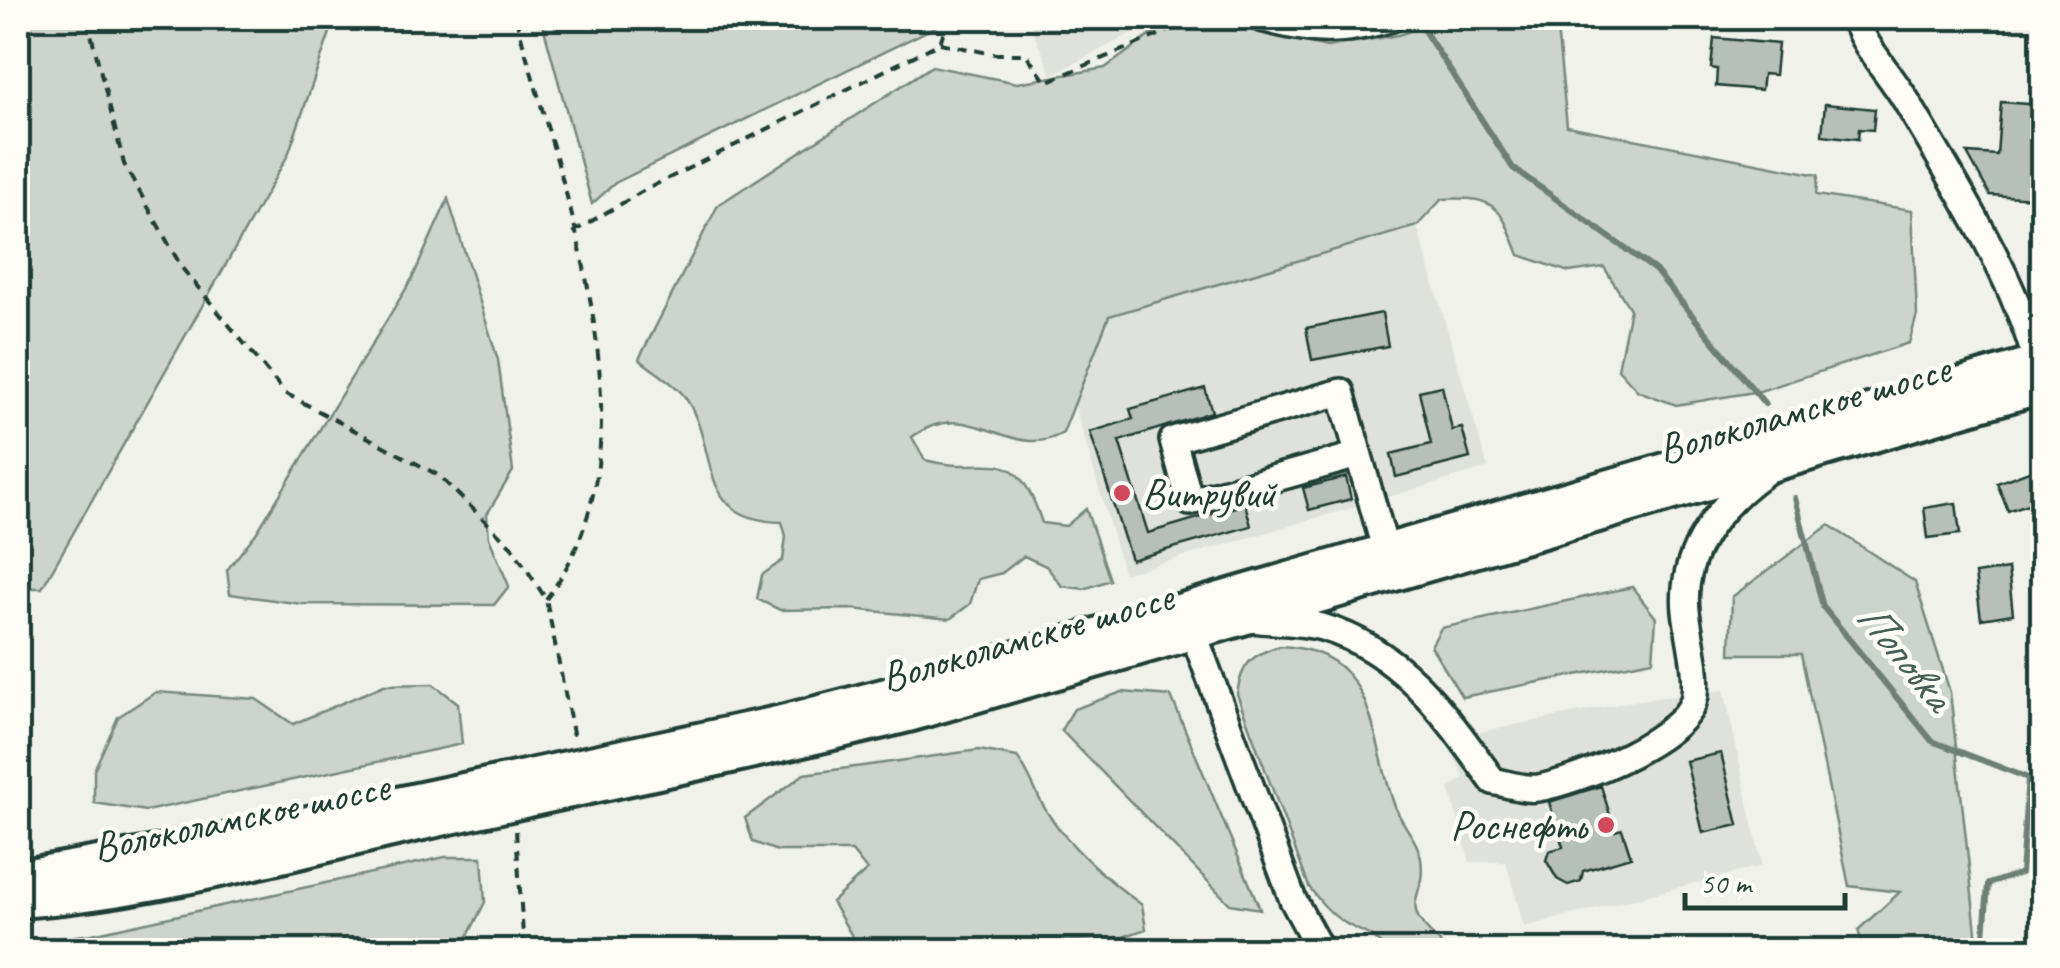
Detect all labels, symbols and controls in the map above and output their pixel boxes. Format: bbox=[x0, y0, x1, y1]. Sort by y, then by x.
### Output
street label: Волоколамское шоссе bbox=[1652, 341, 1958, 476]
place label: Витрувий bbox=[1142, 467, 1278, 520]
marker: Витрувий bbox=[1111, 482, 1133, 504]
street label: Волоколамское шоссе bbox=[875, 569, 1181, 704]
water label: Поповка bbox=[1844, 590, 1969, 725]
street label: Волоколамское шоссе bbox=[88, 759, 396, 874]
place label: Роснефть bbox=[1450, 799, 1589, 852]
marker: Роснефть bbox=[1595, 814, 1617, 836]
scale bar bbox=[1685, 848, 1845, 910]
text: 50 m bbox=[1700, 864, 1753, 902]

